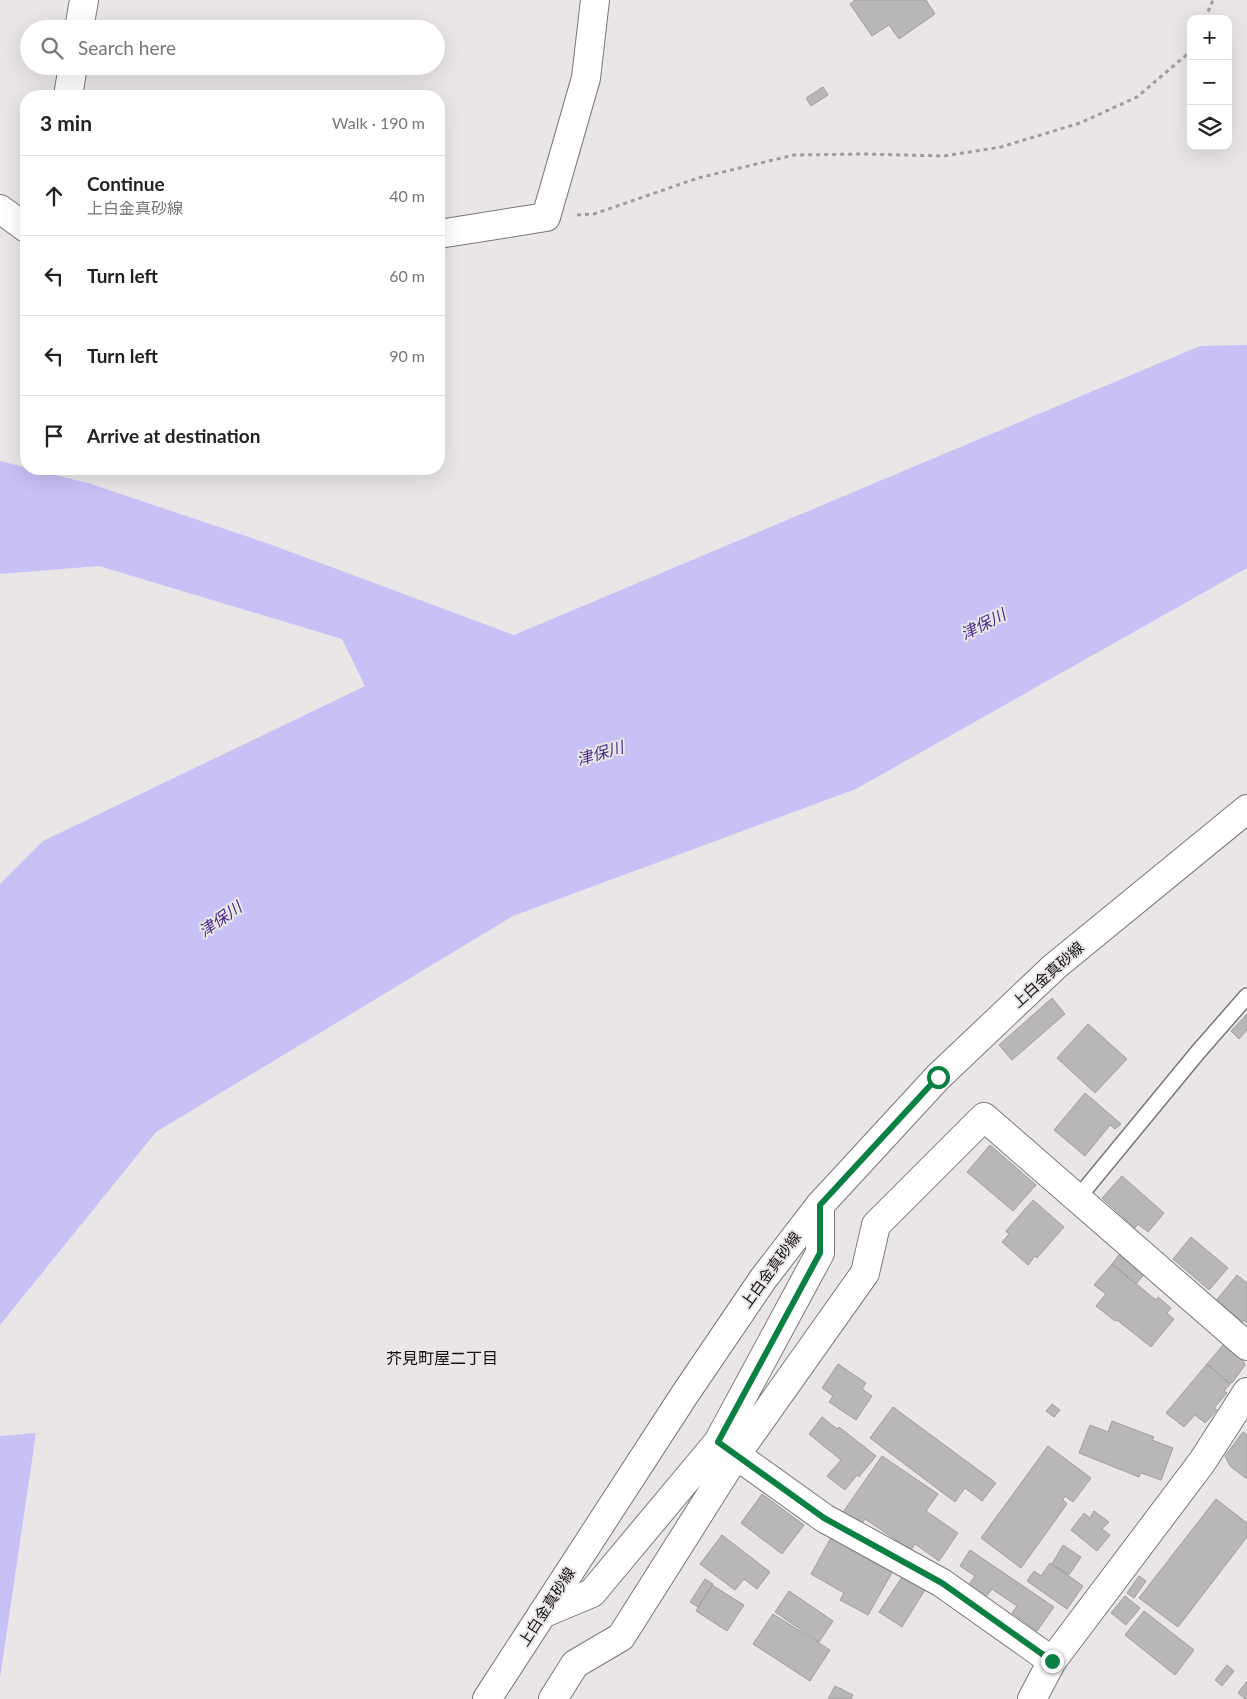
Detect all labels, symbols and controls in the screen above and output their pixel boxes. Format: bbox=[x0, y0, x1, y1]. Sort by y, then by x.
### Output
map controls bbox=[1187, 15, 1232, 150]
button: + bbox=[1187, 15, 1232, 60]
search box bbox=[20, 20, 445, 75]
icon: search bbox=[38, 34, 66, 62]
text: Search here bbox=[78, 36, 176, 59]
button: − bbox=[1187, 60, 1232, 105]
button: layers bbox=[1187, 105, 1232, 150]
text: 3 min bbox=[40, 110, 92, 135]
text: Walk · 190 m bbox=[332, 113, 425, 132]
text: Continue bbox=[87, 172, 165, 195]
icon: ahead bbox=[40, 182, 68, 210]
text: 40 m bbox=[389, 186, 425, 205]
text: 上白金真砂線 bbox=[87, 198, 183, 217]
icon: left bbox=[40, 262, 68, 290]
text: Turn left bbox=[87, 264, 158, 287]
text: 60 m bbox=[389, 266, 425, 285]
icon: left bbox=[40, 342, 68, 370]
text: Turn left bbox=[87, 344, 158, 367]
text: 90 m bbox=[389, 346, 425, 365]
icon: arrive bbox=[40, 422, 68, 450]
text: Arrive at destination bbox=[87, 424, 260, 447]
water label: 津保川 bbox=[957, 603, 1010, 643]
water label: 津保川 bbox=[574, 736, 627, 768]
water label: 津保川 bbox=[195, 896, 246, 940]
street label: 上白金真砂線 bbox=[1008, 937, 1087, 1011]
route start bbox=[927, 1066, 950, 1089]
street label: 上白金真砂線 bbox=[736, 1228, 804, 1311]
district label: 芥見町屋二丁目 bbox=[386, 1348, 498, 1367]
street label: 上白金真砂線 bbox=[514, 1564, 578, 1649]
route end bbox=[1041, 1650, 1064, 1673]

